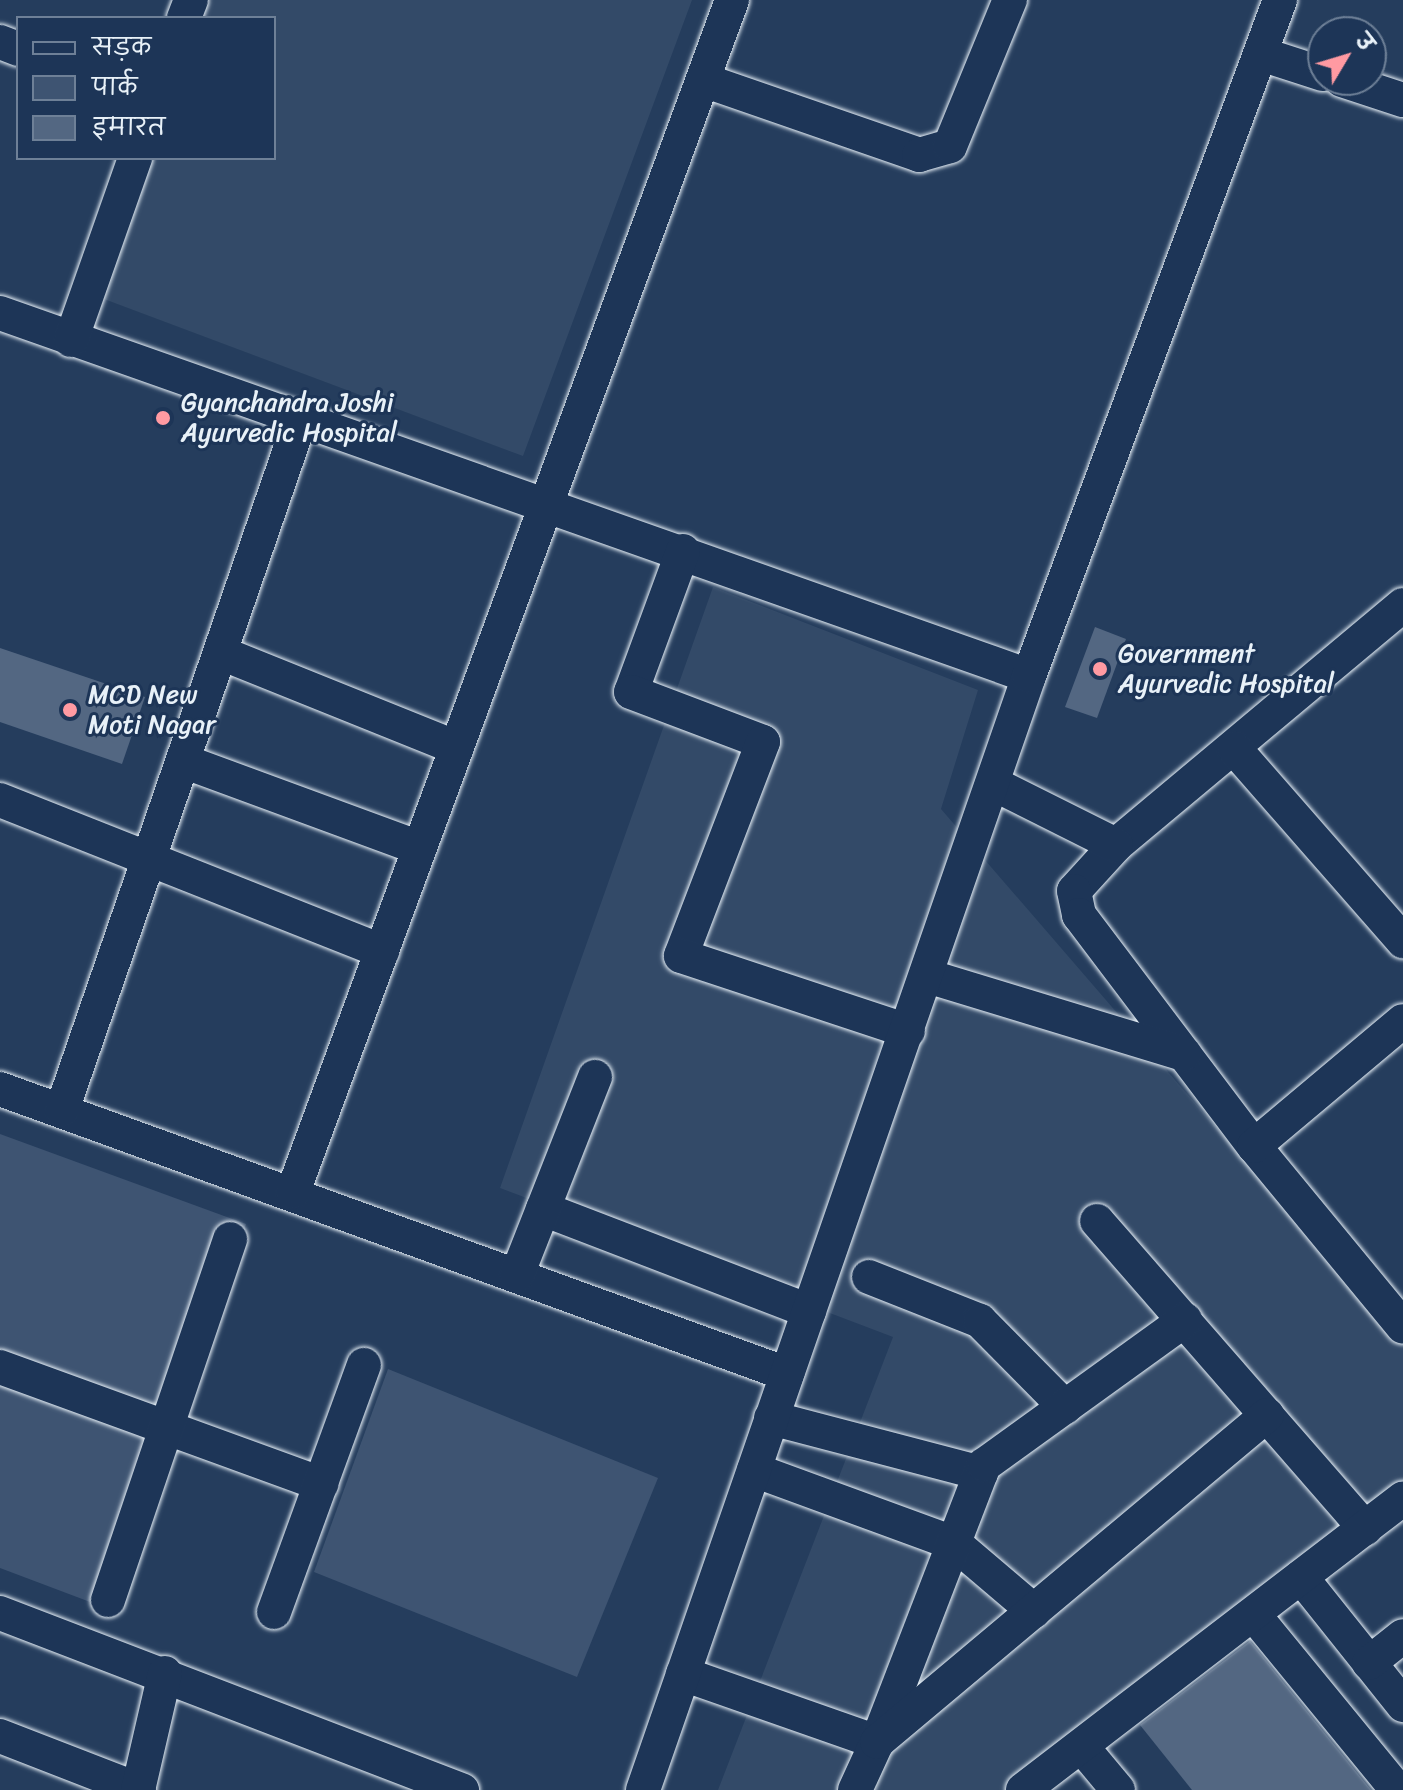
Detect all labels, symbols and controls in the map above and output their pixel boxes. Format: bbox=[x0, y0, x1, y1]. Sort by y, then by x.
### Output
legend bbox=[16, 16, 276, 160]
north arrow bbox=[1307, 16, 1387, 96]
text: उ bbox=[1345, 24, 1385, 60]
text: सड़क bbox=[92, 26, 151, 68]
text: पार्क bbox=[92, 66, 137, 108]
text: इमारत bbox=[92, 106, 165, 148]
place label: Gyanchandra Joshi Ayurvedic Hospital bbox=[181, 387, 398, 448]
marker: Gyanchandra Joshi Ayurvedic Hospital bbox=[152, 407, 174, 429]
place label: Government Ayurvedic Hospital bbox=[1118, 638, 1335, 700]
marker: Government Ayurvedic Hospital bbox=[1089, 658, 1111, 680]
place label: MCD New Moti Nagar bbox=[88, 679, 216, 740]
marker: MCD New Moti Nagar bbox=[59, 699, 81, 721]

